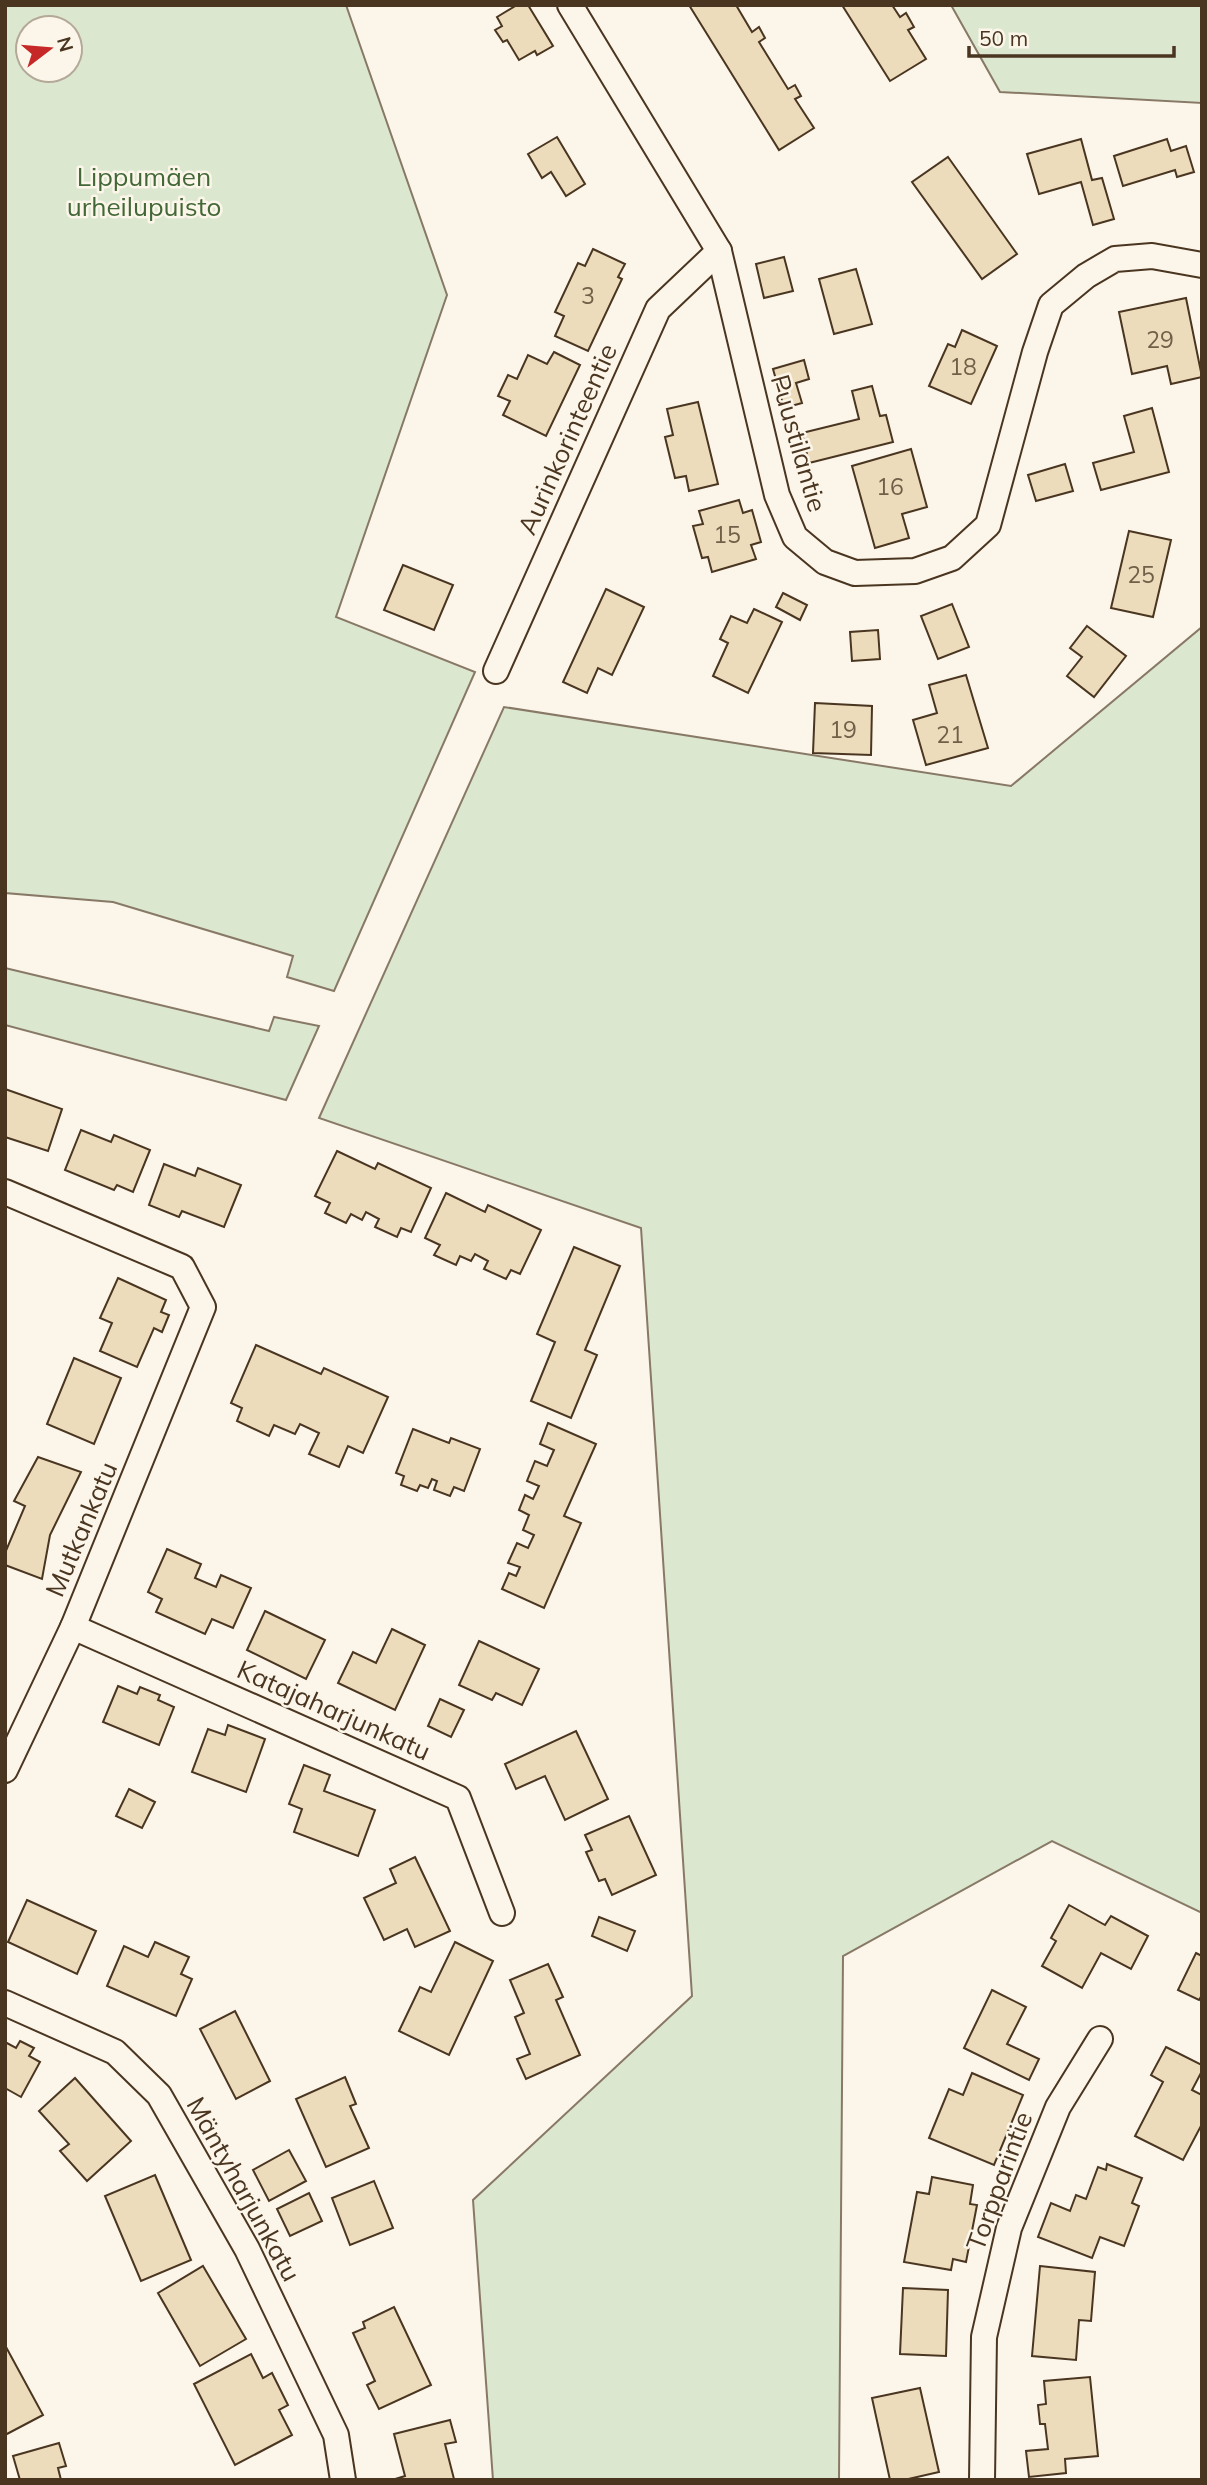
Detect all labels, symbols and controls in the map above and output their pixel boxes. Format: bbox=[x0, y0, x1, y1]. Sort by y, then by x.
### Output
north arrow bbox=[14, 14, 84, 84]
scale bar bbox=[969, 14, 1174, 58]
text: 50 m bbox=[979, 25, 1028, 51]
text: N bbox=[52, 34, 79, 55]
park label: Lippumäen urheilupuisto bbox=[67, 160, 221, 223]
house number: 3 bbox=[581, 281, 595, 310]
house number: 29 bbox=[1146, 325, 1174, 354]
street label: Aurinkorinteentie bbox=[510, 338, 624, 540]
house number: 18 bbox=[949, 352, 977, 381]
street label: Puustilantie bbox=[764, 371, 834, 515]
house number: 16 bbox=[876, 472, 904, 501]
house number: 15 bbox=[713, 520, 741, 549]
house number: 25 bbox=[1127, 560, 1155, 589]
house number: 19 bbox=[829, 715, 857, 744]
house number: 21 bbox=[936, 720, 964, 749]
street label: Mutkankatu bbox=[38, 1457, 124, 1601]
street label: Katajaharjunkatu bbox=[232, 1653, 436, 1767]
street label: Mäntyharjunkatu bbox=[180, 2091, 308, 2287]
street label: Torpparintie bbox=[959, 2107, 1039, 2255]

